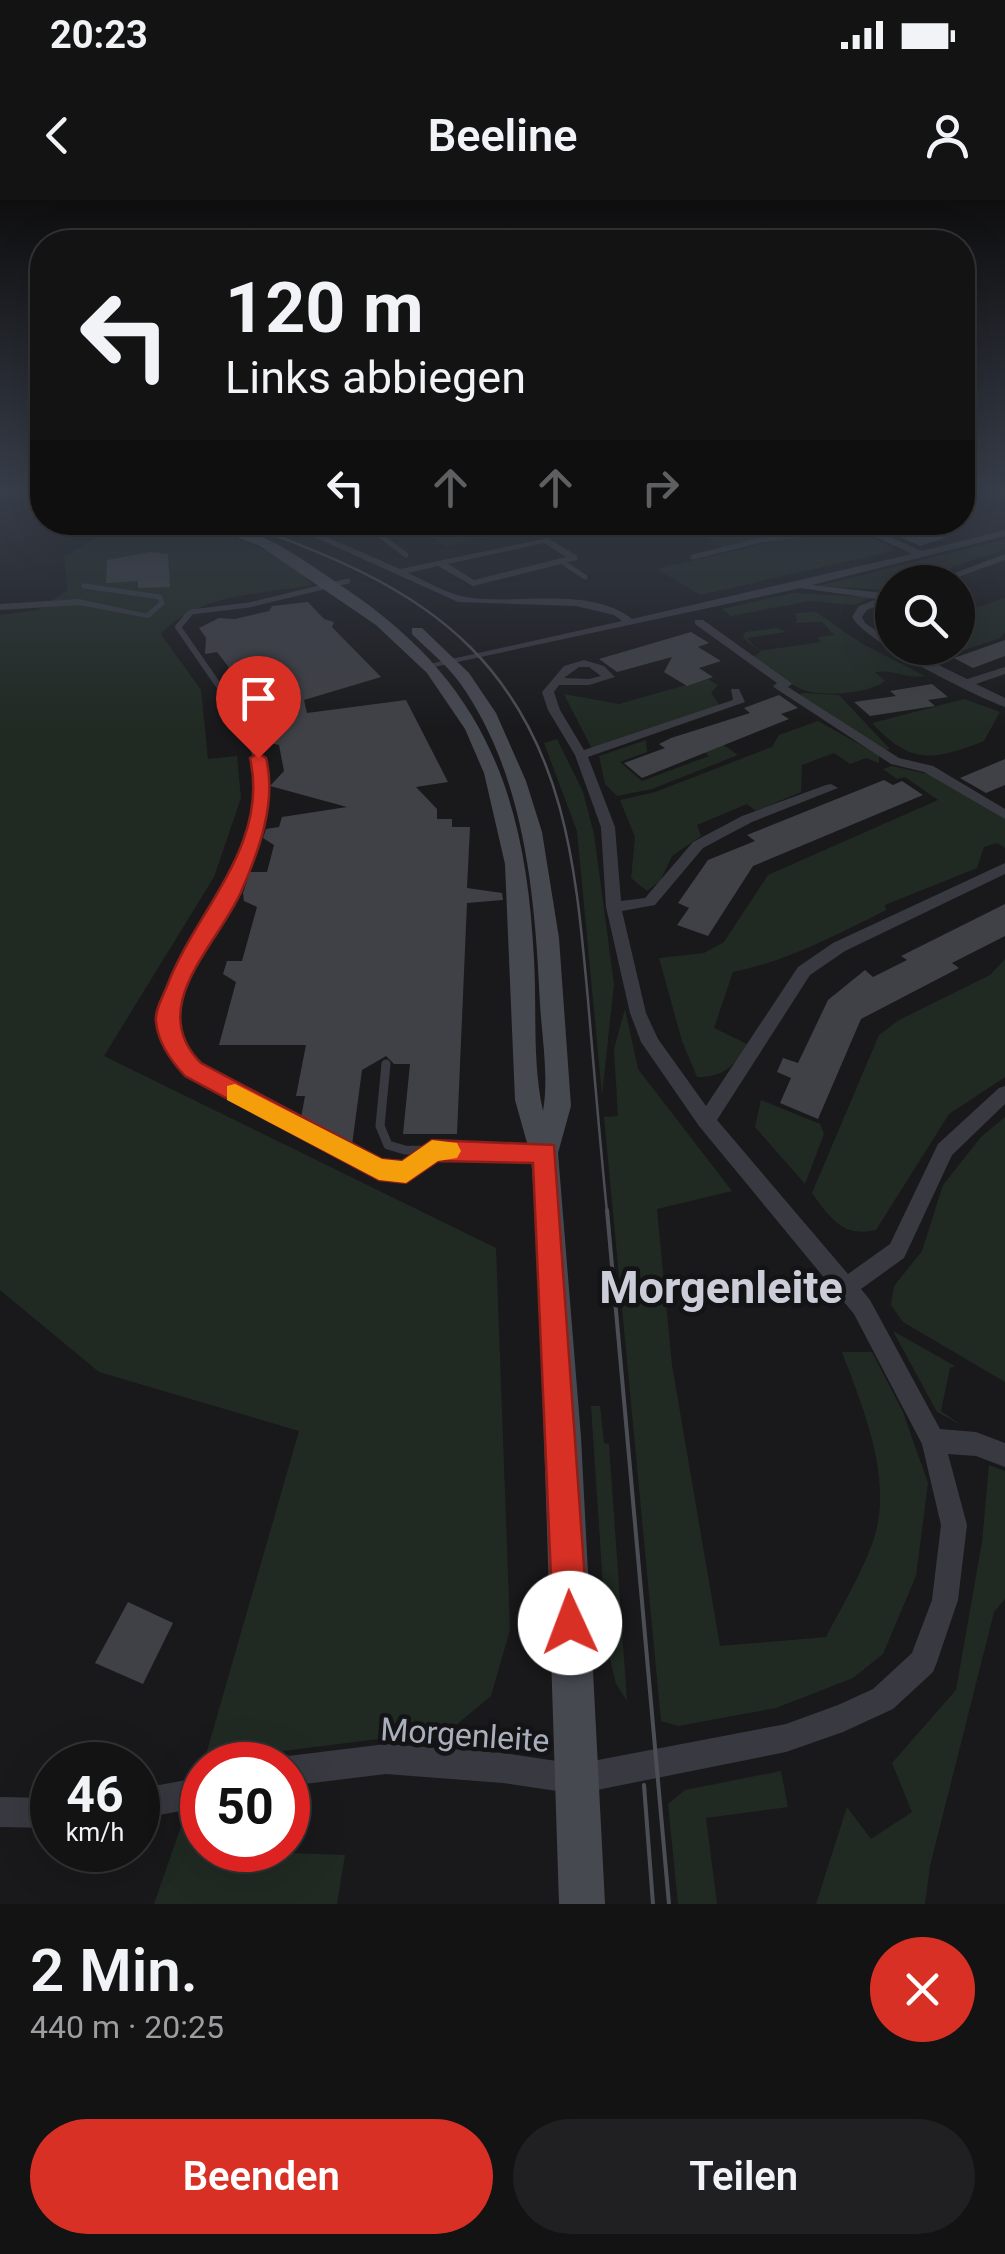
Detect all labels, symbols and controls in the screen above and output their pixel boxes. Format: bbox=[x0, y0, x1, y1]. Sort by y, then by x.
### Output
text: 20:23 bbox=[50, 13, 148, 57]
icon: back bbox=[30, 108, 85, 163]
icon: person bbox=[920, 108, 975, 163]
text: Beeline bbox=[428, 109, 577, 162]
text: 120 m bbox=[225, 267, 424, 349]
icon: left bbox=[60, 270, 190, 400]
text: Links abbiegen bbox=[225, 351, 526, 404]
icon: left bbox=[318, 460, 373, 515]
icon: ahead bbox=[423, 460, 478, 515]
icon: ahead bbox=[528, 460, 583, 515]
icon: right bbox=[633, 460, 688, 515]
map controls bbox=[875, 565, 975, 665]
button: search bbox=[875, 565, 975, 665]
pin bbox=[216, 656, 301, 759]
icon: arrive bbox=[231, 671, 286, 726]
district label: Morgenleite bbox=[599, 1261, 843, 1314]
position arrow bbox=[518, 1571, 622, 1675]
street label: Morgenleite bbox=[379, 1710, 551, 1760]
speed limit sign: 50 bbox=[180, 1742, 310, 1872]
text: 46 bbox=[66, 1766, 124, 1824]
text: km/h bbox=[66, 1818, 124, 1847]
text: 2 Min. bbox=[30, 1935, 198, 2006]
button: close bbox=[870, 1937, 975, 2042]
text: 440 m · 20:25 bbox=[30, 2008, 224, 2046]
button: Beenden bbox=[30, 2119, 493, 2234]
button: Teilen bbox=[513, 2119, 975, 2234]

